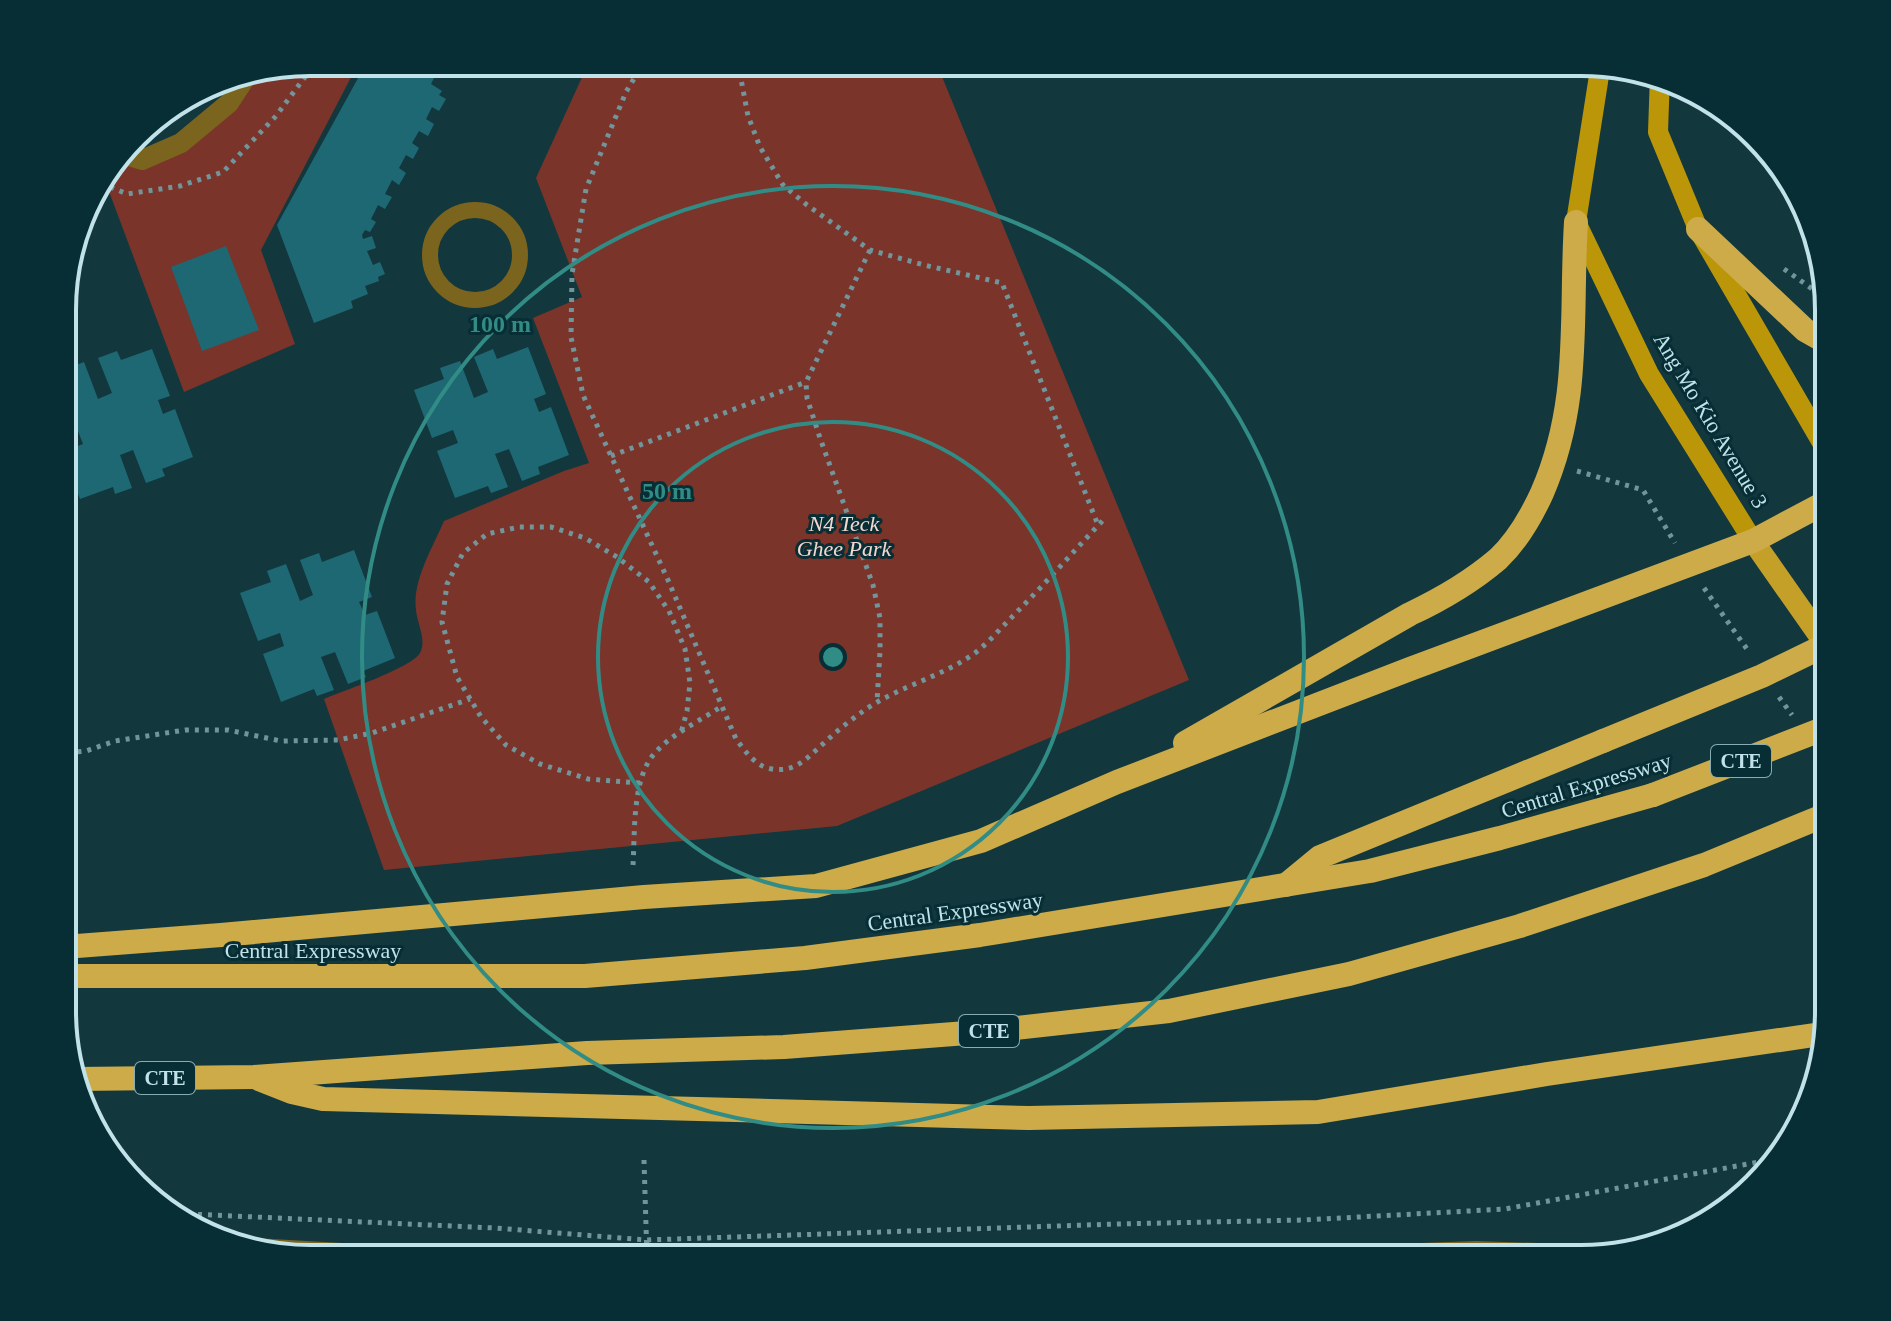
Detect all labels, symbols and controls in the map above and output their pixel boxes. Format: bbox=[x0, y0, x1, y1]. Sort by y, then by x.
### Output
text: 100 m bbox=[469, 311, 531, 337]
street label: Ang Mo Kio Avenue 3 bbox=[1648, 328, 1773, 512]
text: 50 m bbox=[642, 478, 692, 504]
park label: N4 Teck Ghee Park bbox=[797, 511, 893, 561]
centre of rings bbox=[819, 643, 847, 671]
road number: CTE bbox=[1711, 745, 1771, 777]
street label: Central Expressway bbox=[1498, 748, 1674, 823]
street label: Central Expressway bbox=[866, 887, 1044, 936]
street label: Central Expressway bbox=[225, 938, 401, 963]
road number: CTE bbox=[959, 1015, 1019, 1047]
road number: CTE bbox=[135, 1062, 195, 1094]

